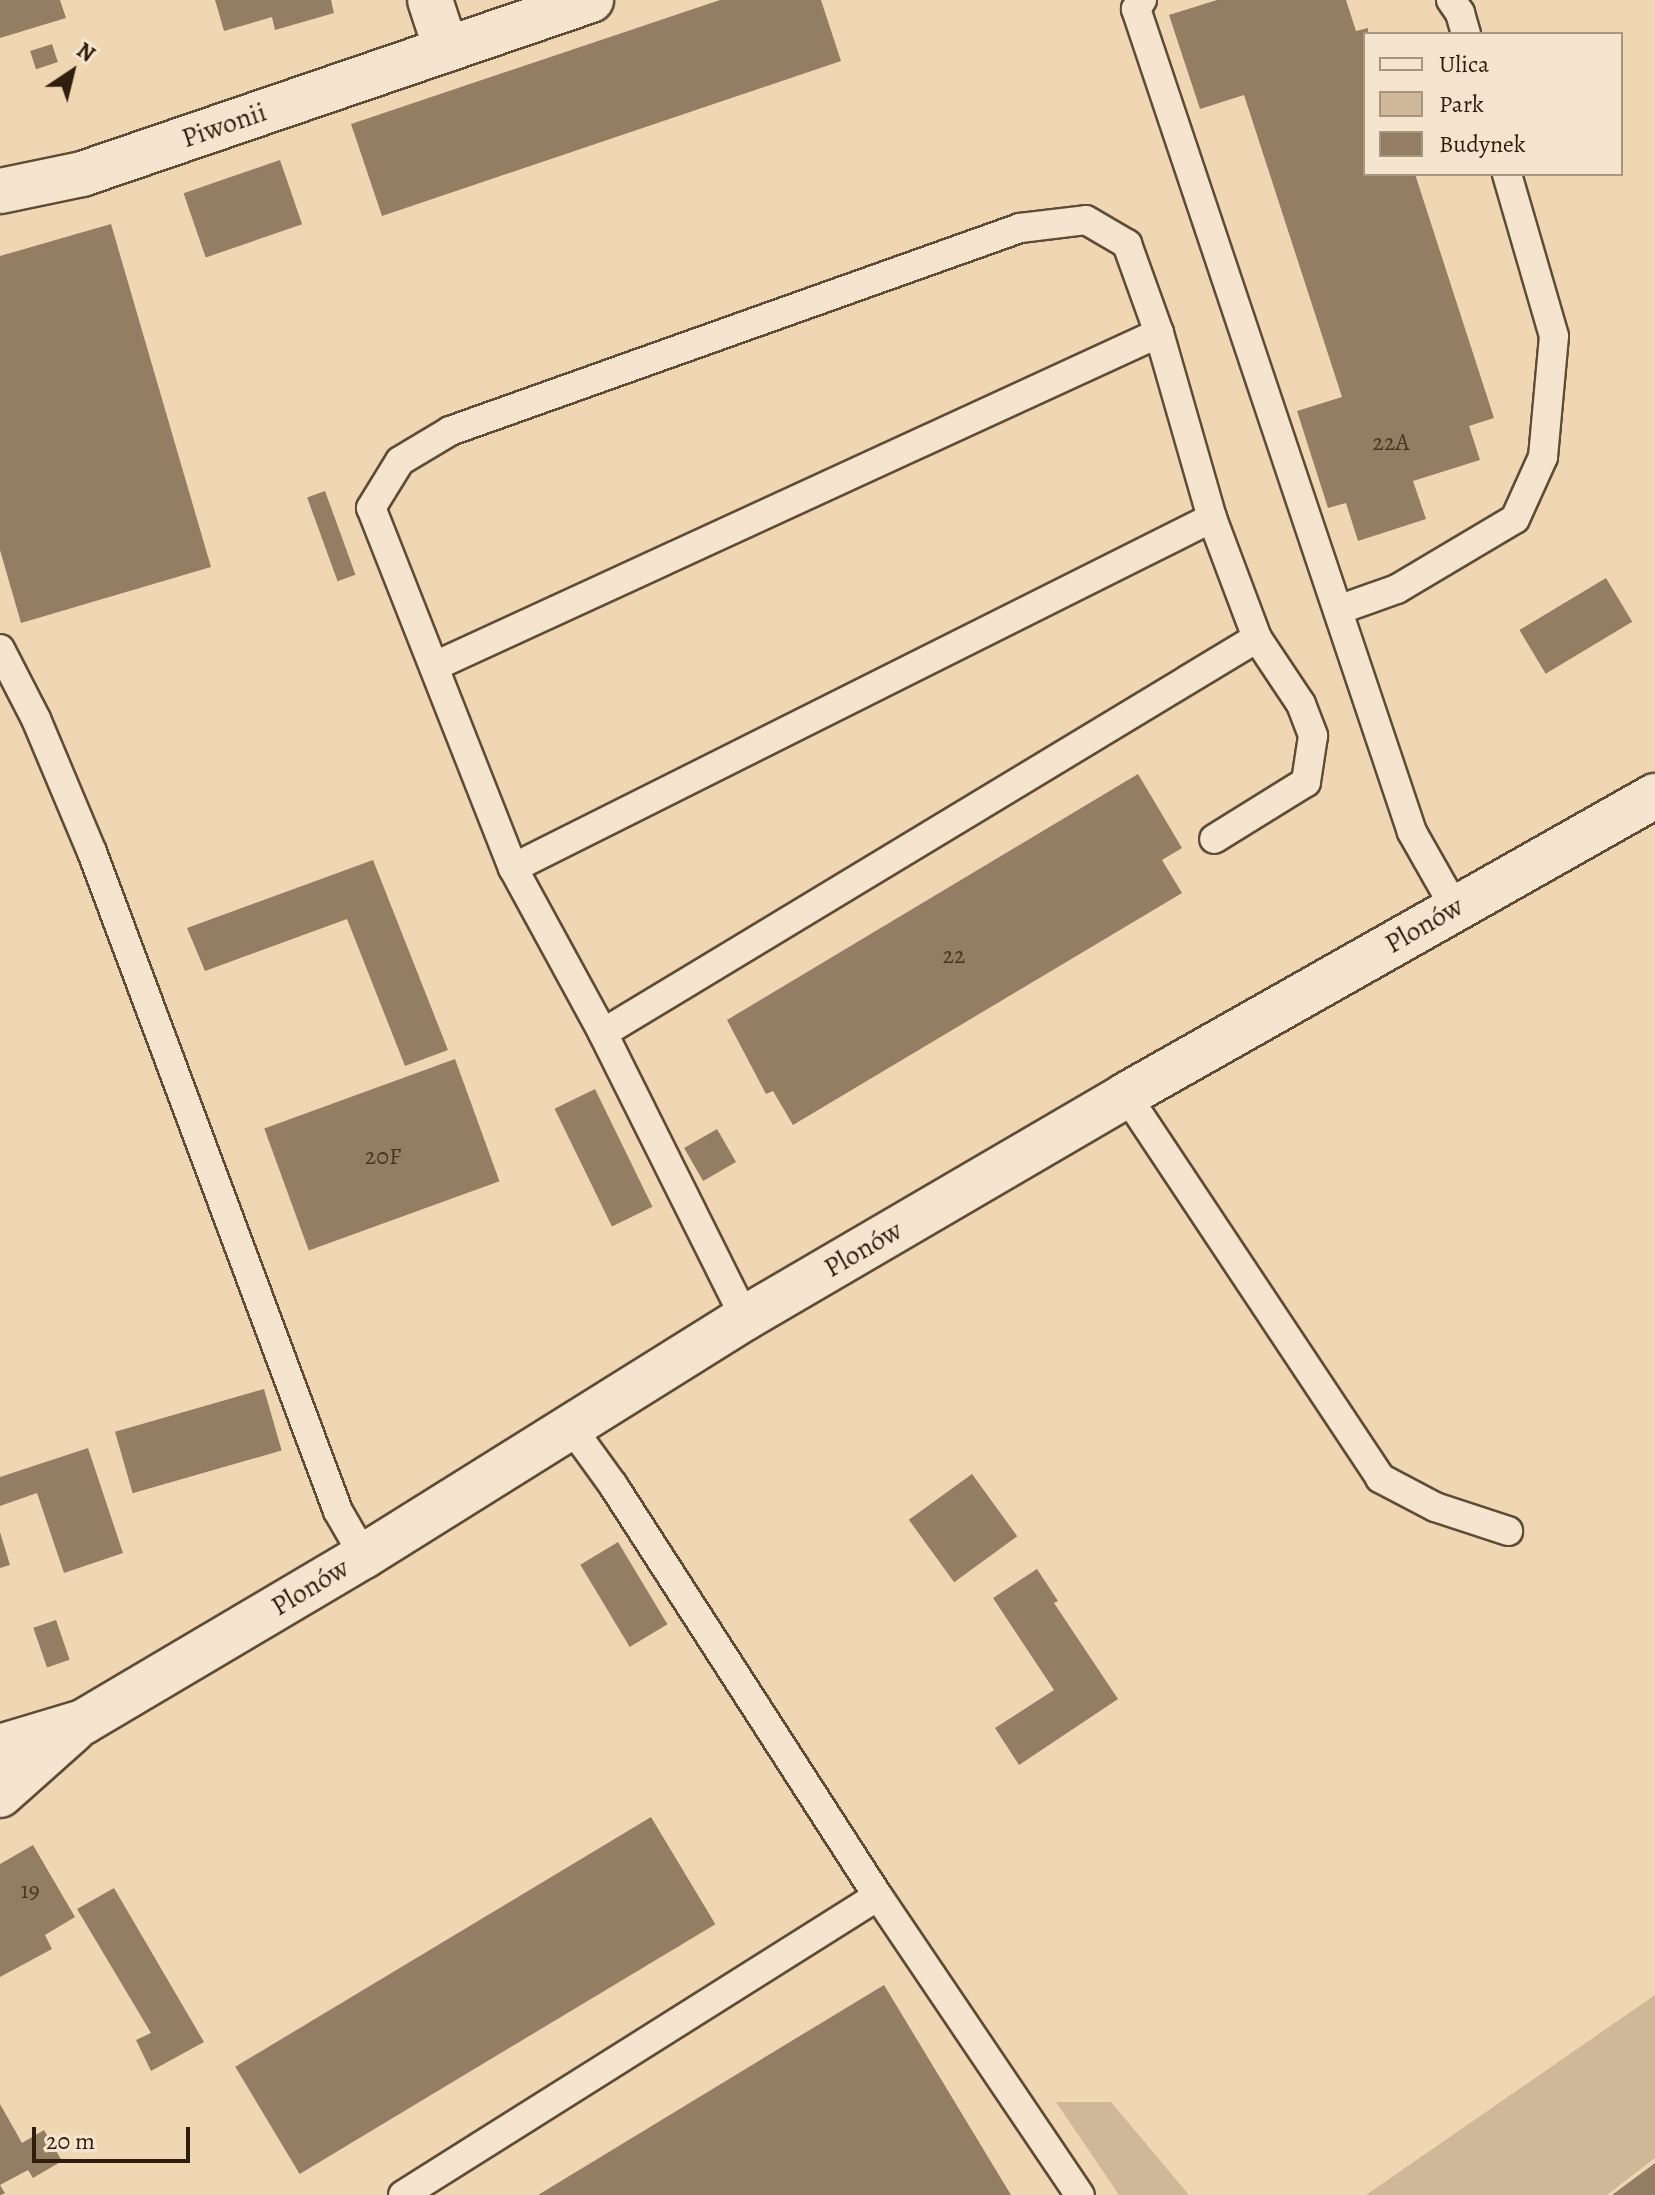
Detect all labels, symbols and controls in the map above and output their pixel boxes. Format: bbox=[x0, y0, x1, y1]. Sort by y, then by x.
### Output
north arrow bbox=[32, 32, 112, 112]
legend bbox=[1363, 32, 1623, 176]
text: N bbox=[71, 35, 101, 69]
text: Ulica bbox=[1439, 48, 1489, 80]
text: Park bbox=[1439, 88, 1484, 120]
street label: Piwonii bbox=[177, 95, 271, 155]
text: Budynek bbox=[1439, 128, 1526, 160]
house number: 22A bbox=[1373, 429, 1409, 457]
street label: Plonów bbox=[1379, 889, 1469, 961]
house number: 22 bbox=[943, 942, 965, 970]
house number: 20F bbox=[365, 1143, 401, 1171]
street label: Plonów bbox=[818, 1213, 908, 1285]
street label: Plonów bbox=[265, 1551, 355, 1623]
house number: 19 bbox=[20, 1877, 40, 1905]
scale bar bbox=[36, 2111, 194, 2161]
text: 20 m bbox=[46, 2125, 95, 2157]

